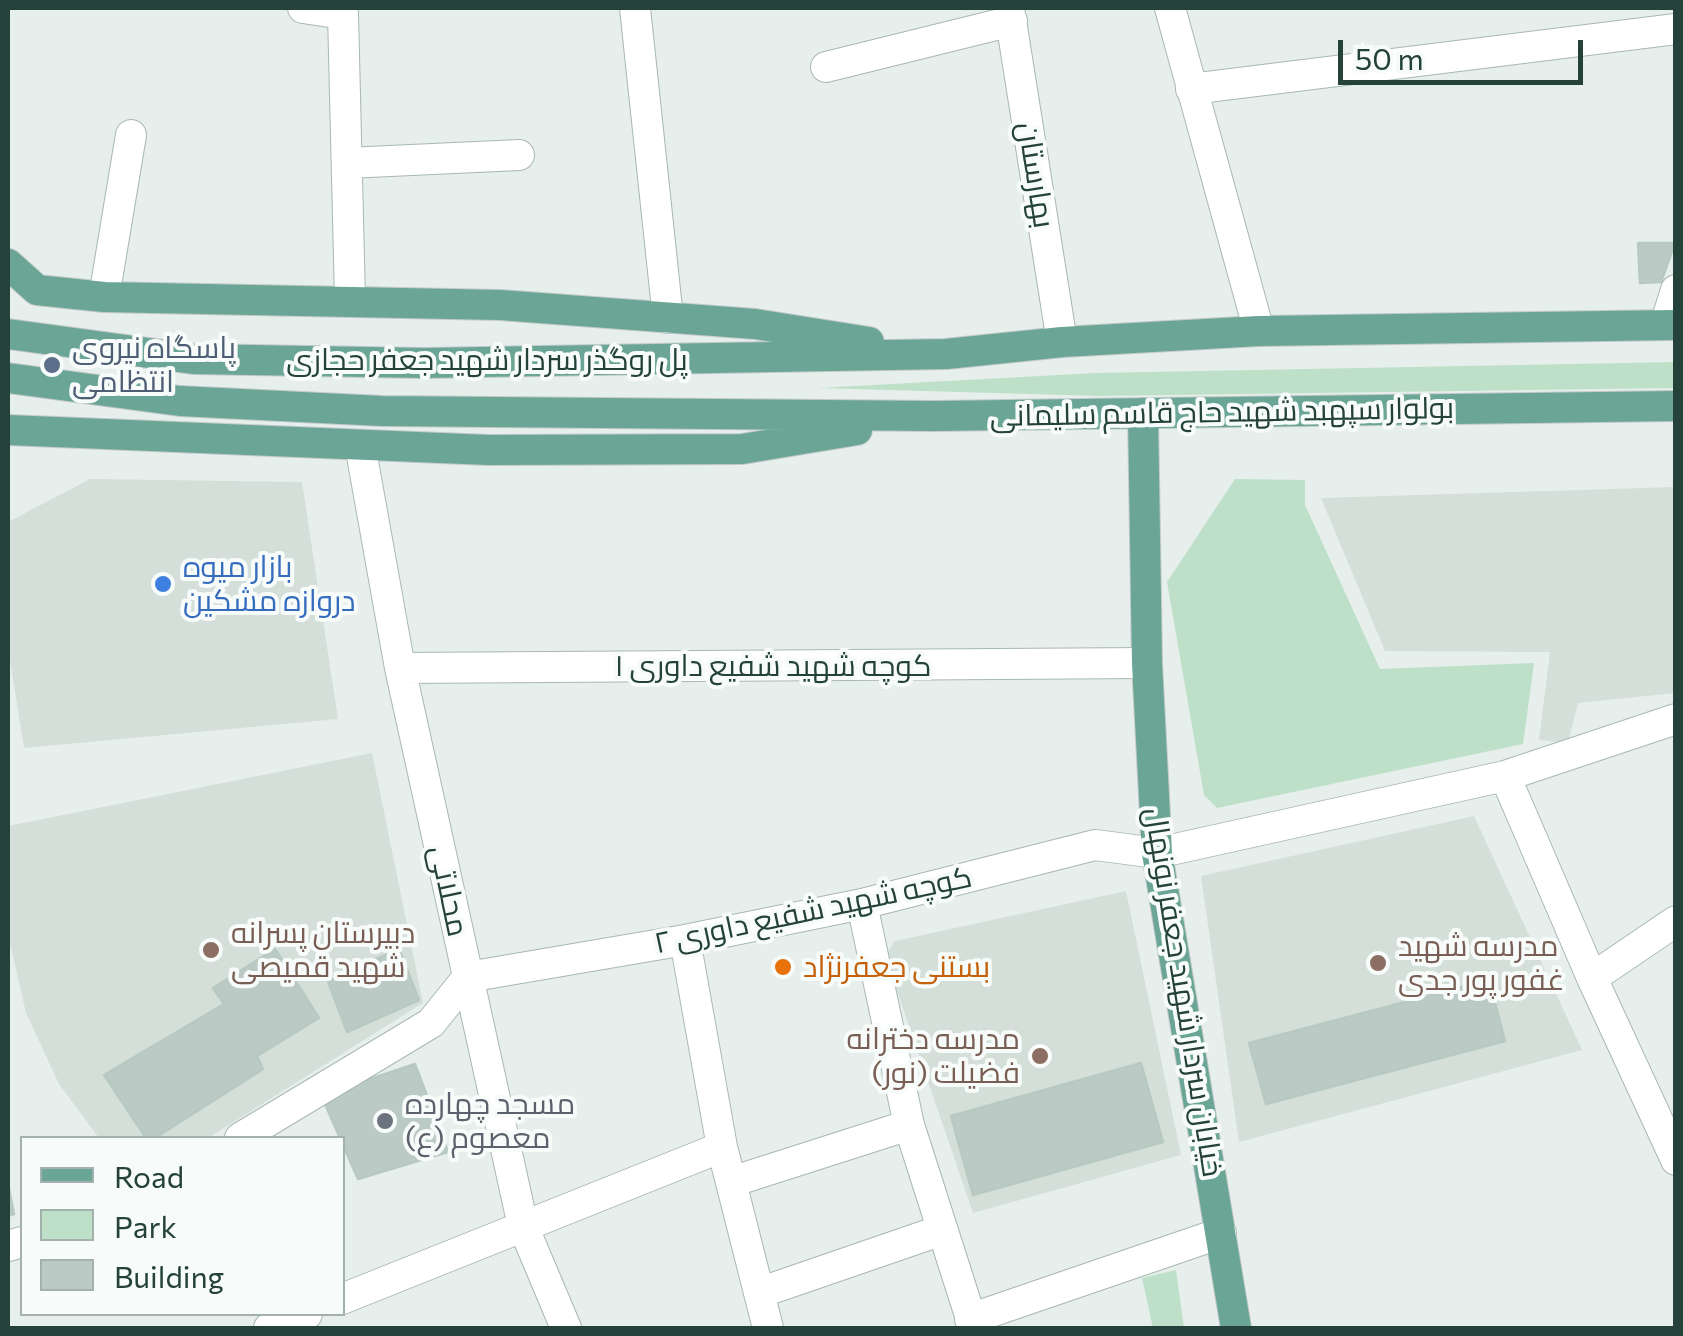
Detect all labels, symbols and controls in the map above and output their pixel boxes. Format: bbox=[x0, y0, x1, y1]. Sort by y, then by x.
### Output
scale bar bbox=[1343, 20, 1588, 82]
text: 50 m bbox=[1355, 39, 1424, 76]
street label: بهارستان bbox=[1010, 119, 1062, 231]
place label: پاسگاه نیروی انتظامی bbox=[72, 330, 236, 400]
street label: پل روگذر سردار شهید جعفر حجازی bbox=[286, 342, 688, 378]
marker: پاسگاه نیروی انتظامی bbox=[41, 354, 63, 376]
street label: بولوار سپهبد شهید حاج قاسم سلیمانی bbox=[990, 390, 1454, 434]
place label: بازار میوه دروازه مشکین bbox=[183, 549, 356, 620]
marker: بازار میوه دروازه مشکین bbox=[152, 573, 174, 595]
street label: کوچه شهید شفیع داوری ۱ bbox=[614, 648, 932, 684]
street label: خیابان سردار شهید جعفر نونهال bbox=[1137, 805, 1231, 1179]
street label: محلاتی bbox=[422, 842, 476, 940]
street label: کوچه شهید شفیع داوری ۲ bbox=[651, 859, 975, 961]
place label: دبیرستان پسرانه شهید قمیصی bbox=[231, 915, 415, 986]
place label: مدرسه شهید غفور پور جدی bbox=[1398, 928, 1564, 998]
marker: دبیرستان پسرانه شهید قمیصی bbox=[200, 939, 222, 961]
place label: بستنی جعفرنژاد bbox=[803, 949, 990, 985]
marker: مدرسه شهید غفور پور جدی bbox=[1367, 952, 1389, 974]
marker: بستنی جعفرنژاد bbox=[772, 956, 794, 978]
place label: مدرسه دخترانه فضیلت (نور) bbox=[847, 1021, 1020, 1092]
marker: مدرسه دخترانه فضیلت (نور) bbox=[1029, 1045, 1051, 1067]
place label: مسجد چهارده معصوم (ع) bbox=[405, 1086, 575, 1156]
marker: مسجد چهارده معصوم (ع) bbox=[374, 1110, 396, 1132]
legend bbox=[20, 1136, 345, 1316]
text: Road bbox=[114, 1157, 184, 1194]
text: Park bbox=[114, 1207, 177, 1244]
text: Building bbox=[114, 1257, 224, 1294]

